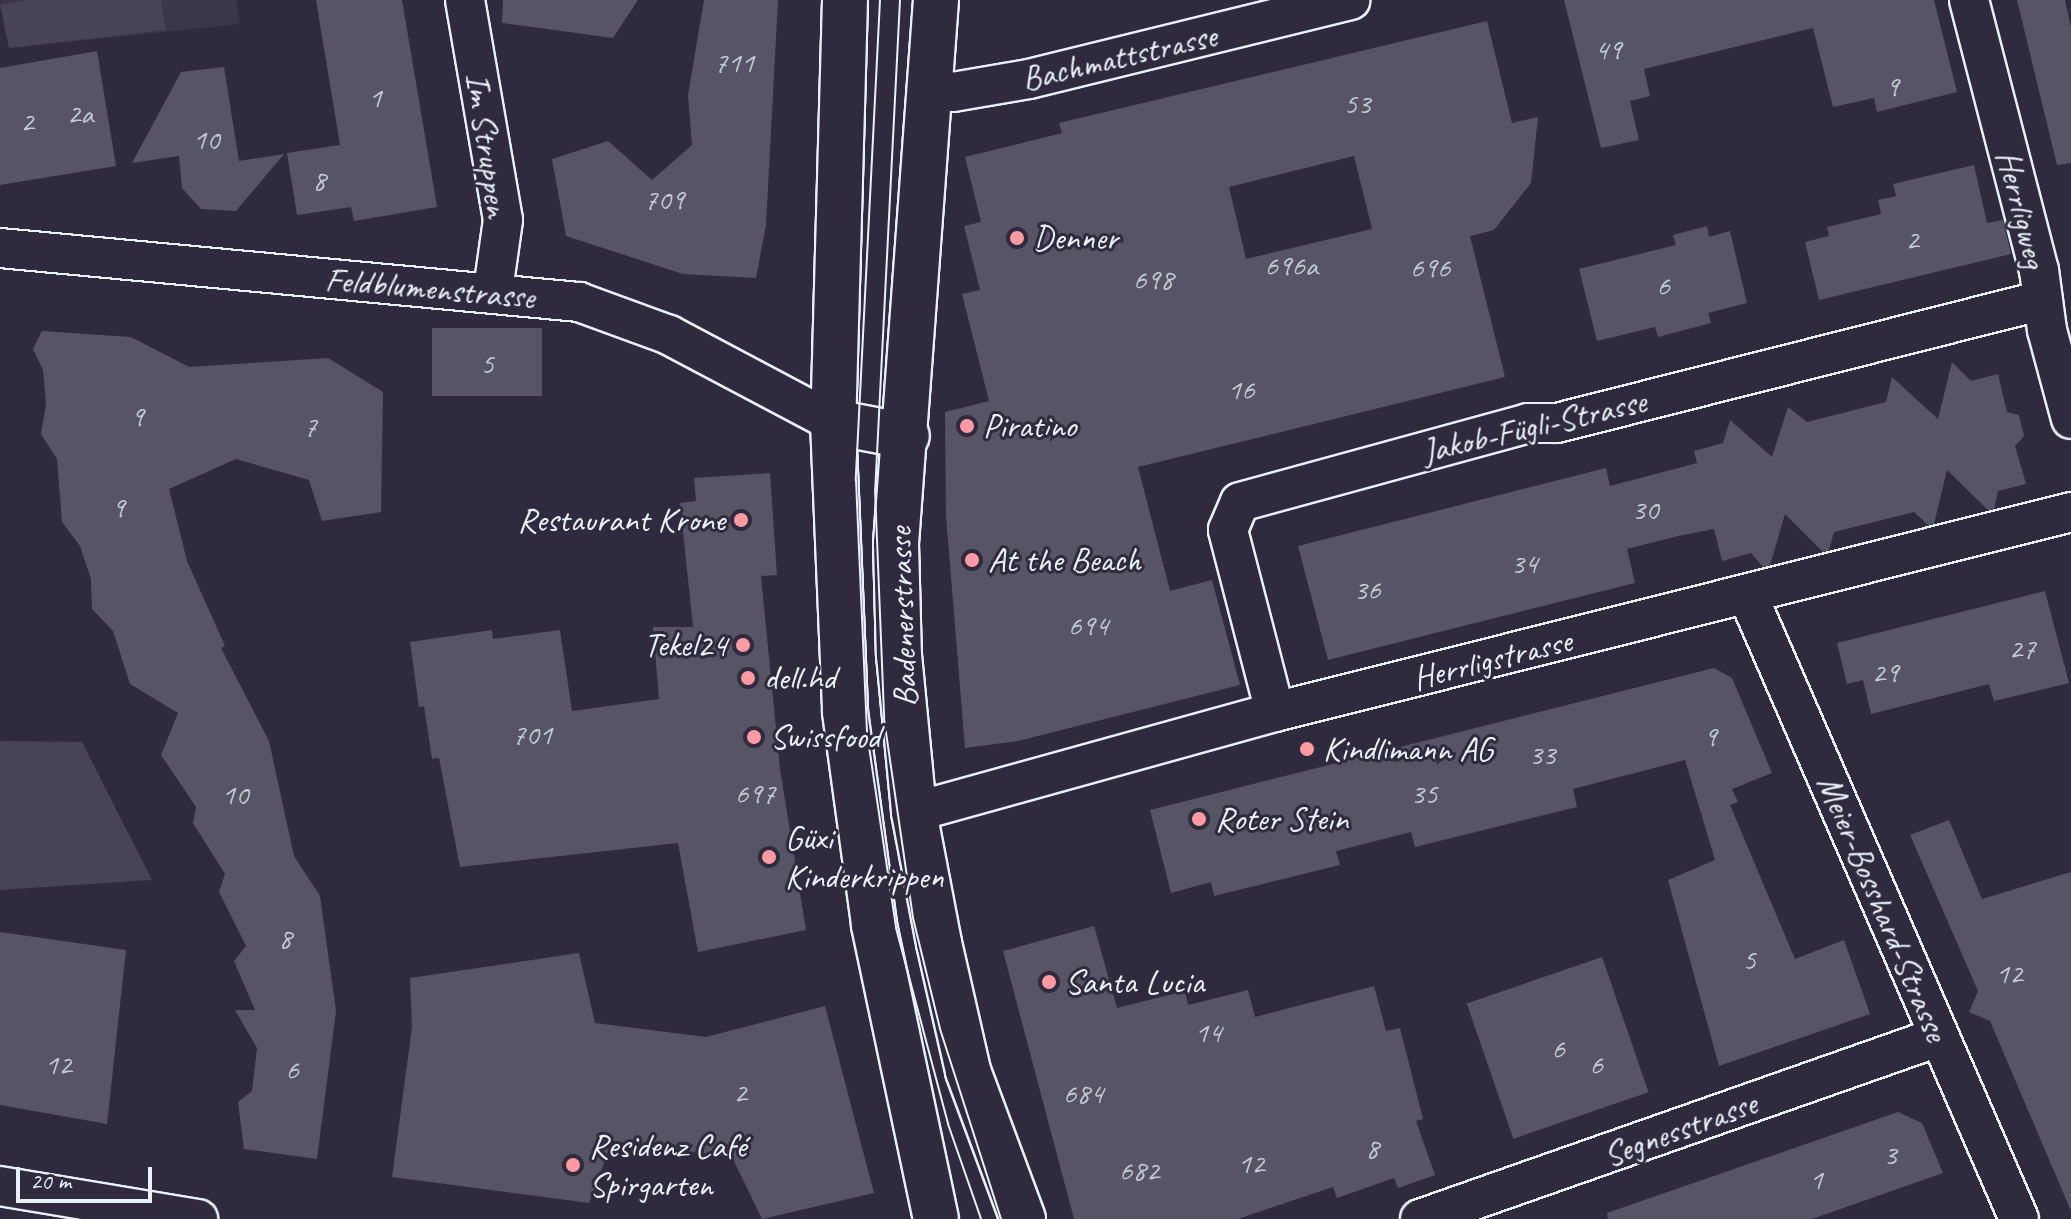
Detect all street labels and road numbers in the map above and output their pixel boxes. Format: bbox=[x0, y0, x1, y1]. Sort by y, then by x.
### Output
street label: Bachmattstrasse bbox=[1018, 15, 1220, 99]
street label: Im Struppen bbox=[458, 70, 518, 220]
street label: Herrligweg bbox=[1988, 146, 2056, 272]
street label: Feldblumenstrasse bbox=[324, 259, 536, 317]
street label: Jakob-Fügli-Strasse bbox=[1418, 380, 1650, 472]
street label: Badenerstrasse bbox=[878, 526, 926, 708]
street label: Herrligstrasse bbox=[1408, 620, 1576, 698]
street label: Meier-Bosshard-Strasse bbox=[1809, 769, 1957, 1047]
street label: Segnesstrasse bbox=[1598, 1082, 1762, 1176]

